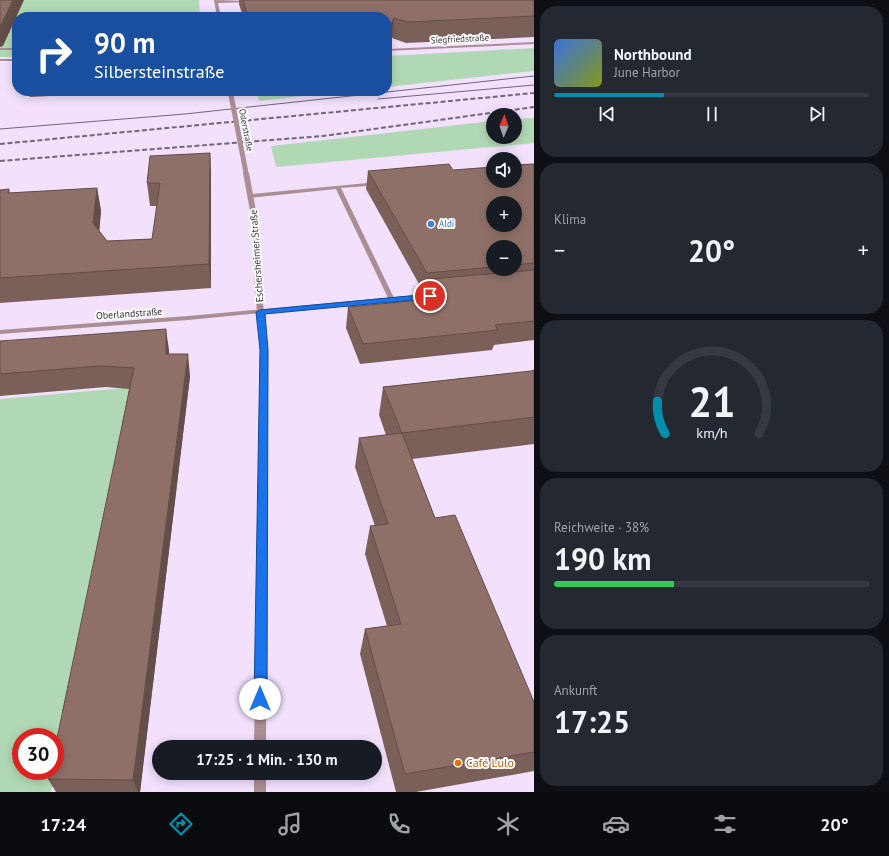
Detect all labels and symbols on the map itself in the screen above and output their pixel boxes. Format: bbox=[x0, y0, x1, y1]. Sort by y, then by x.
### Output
street label: Siegfriedstraße bbox=[430, 31, 490, 46]
street label: Oderstraße bbox=[237, 108, 256, 152]
north arrow bbox=[486, 108, 522, 144]
street label: Eschersheimer Straße bbox=[247, 209, 266, 303]
place label: Aldi bbox=[439, 218, 454, 229]
marker: Aldi bbox=[426, 219, 436, 229]
pin bbox=[413, 279, 447, 313]
street label: Oberlandstraße bbox=[95, 305, 163, 322]
position arrow bbox=[239, 678, 281, 720]
speed limit sign: 30 bbox=[12, 728, 64, 780]
place label: Café Lulo bbox=[466, 755, 514, 770]
marker: Café Lulo bbox=[453, 758, 463, 768]

